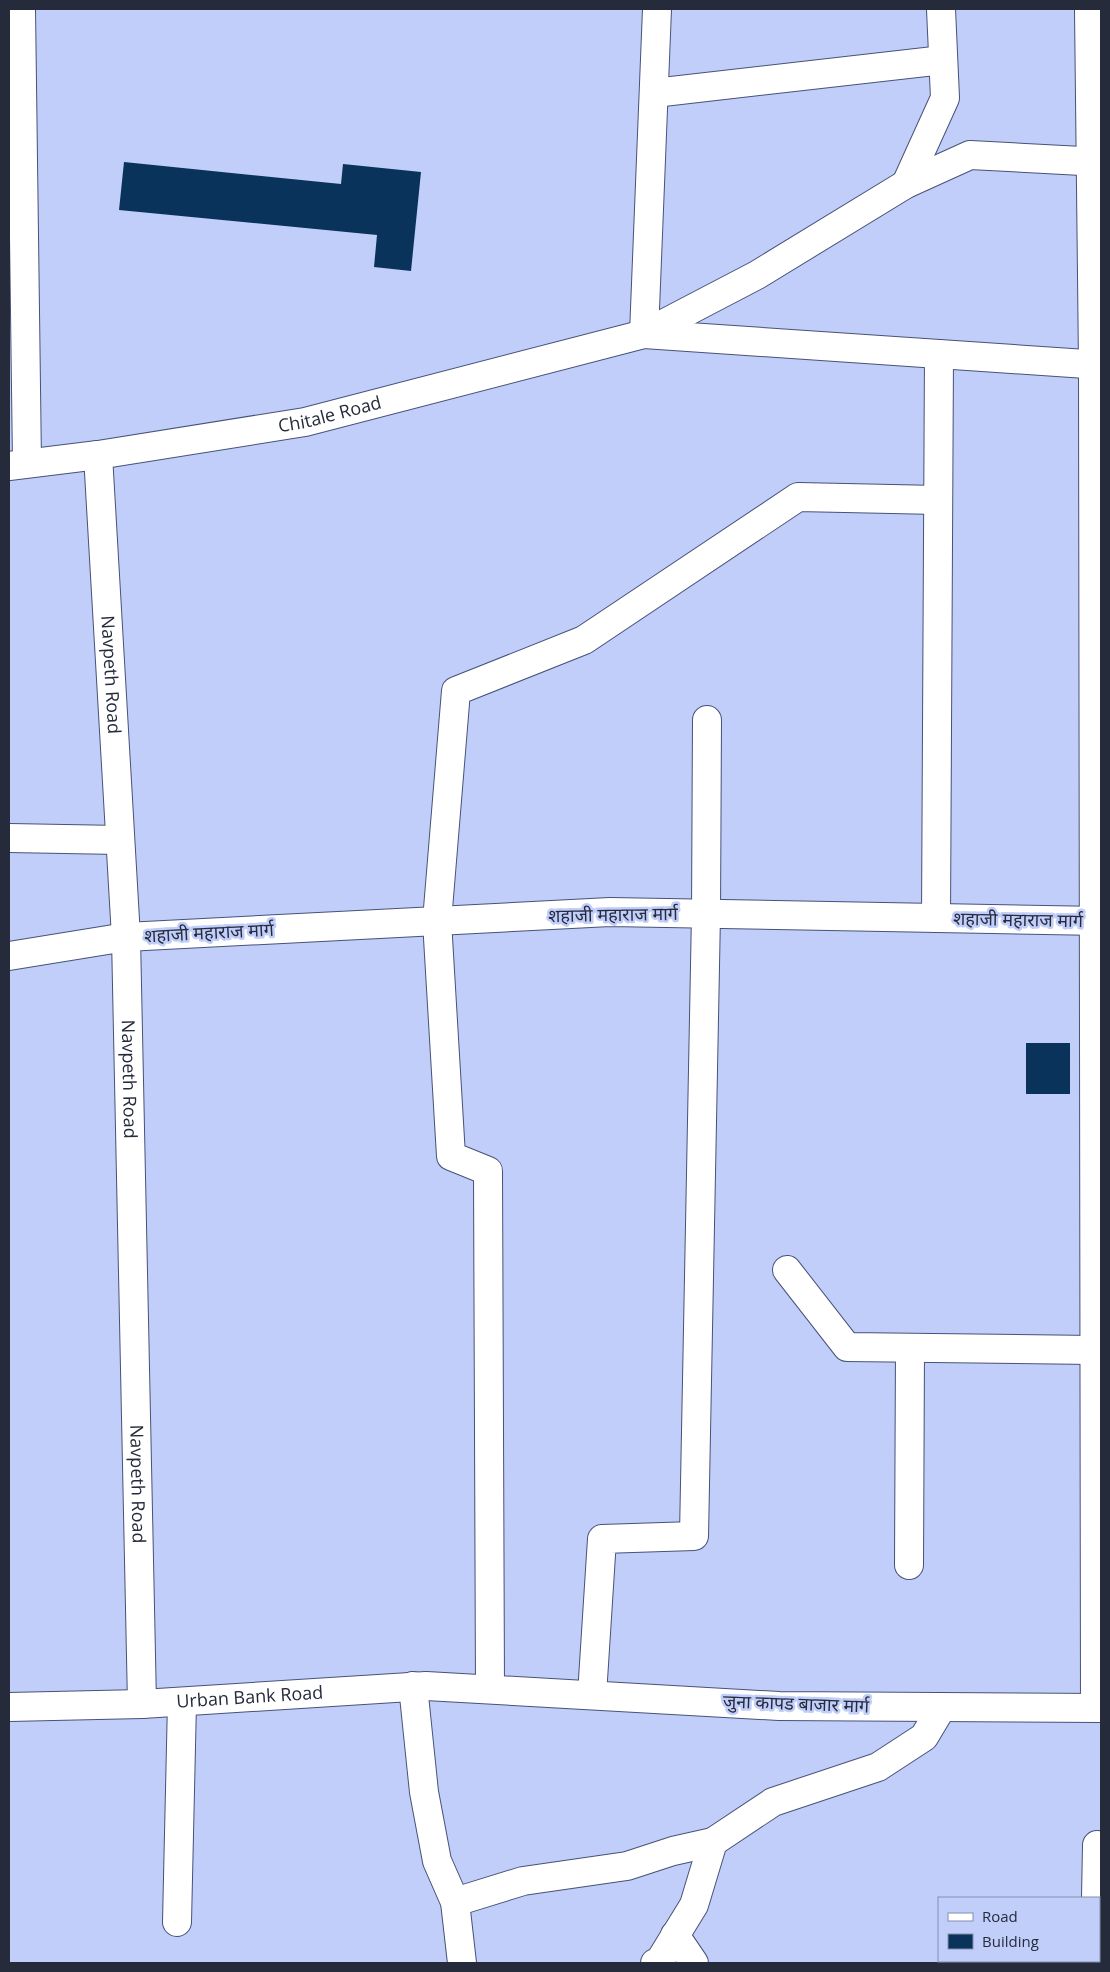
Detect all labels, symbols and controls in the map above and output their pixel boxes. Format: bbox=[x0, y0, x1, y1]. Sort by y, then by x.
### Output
street label: Chitale Road bbox=[276, 390, 384, 437]
street label: Navpeth Road bbox=[96, 615, 127, 735]
street label: शहाजी महाराज मार्ग bbox=[548, 901, 679, 927]
street label: शहाजी महाराज मार्ग bbox=[953, 906, 1084, 932]
street label: शहाजी महाराज मार्ग bbox=[144, 917, 275, 947]
street label: Navpeth Road bbox=[117, 1019, 143, 1139]
street label: Navpeth Road bbox=[125, 1424, 152, 1544]
street label: Urban Bank Road bbox=[176, 1680, 324, 1713]
street label: जुना कापड बाजार मार्ग bbox=[722, 1688, 871, 1719]
legend bbox=[938, 1897, 1100, 1962]
text: Road bbox=[982, 1906, 1018, 1926]
text: Building bbox=[982, 1931, 1039, 1951]

